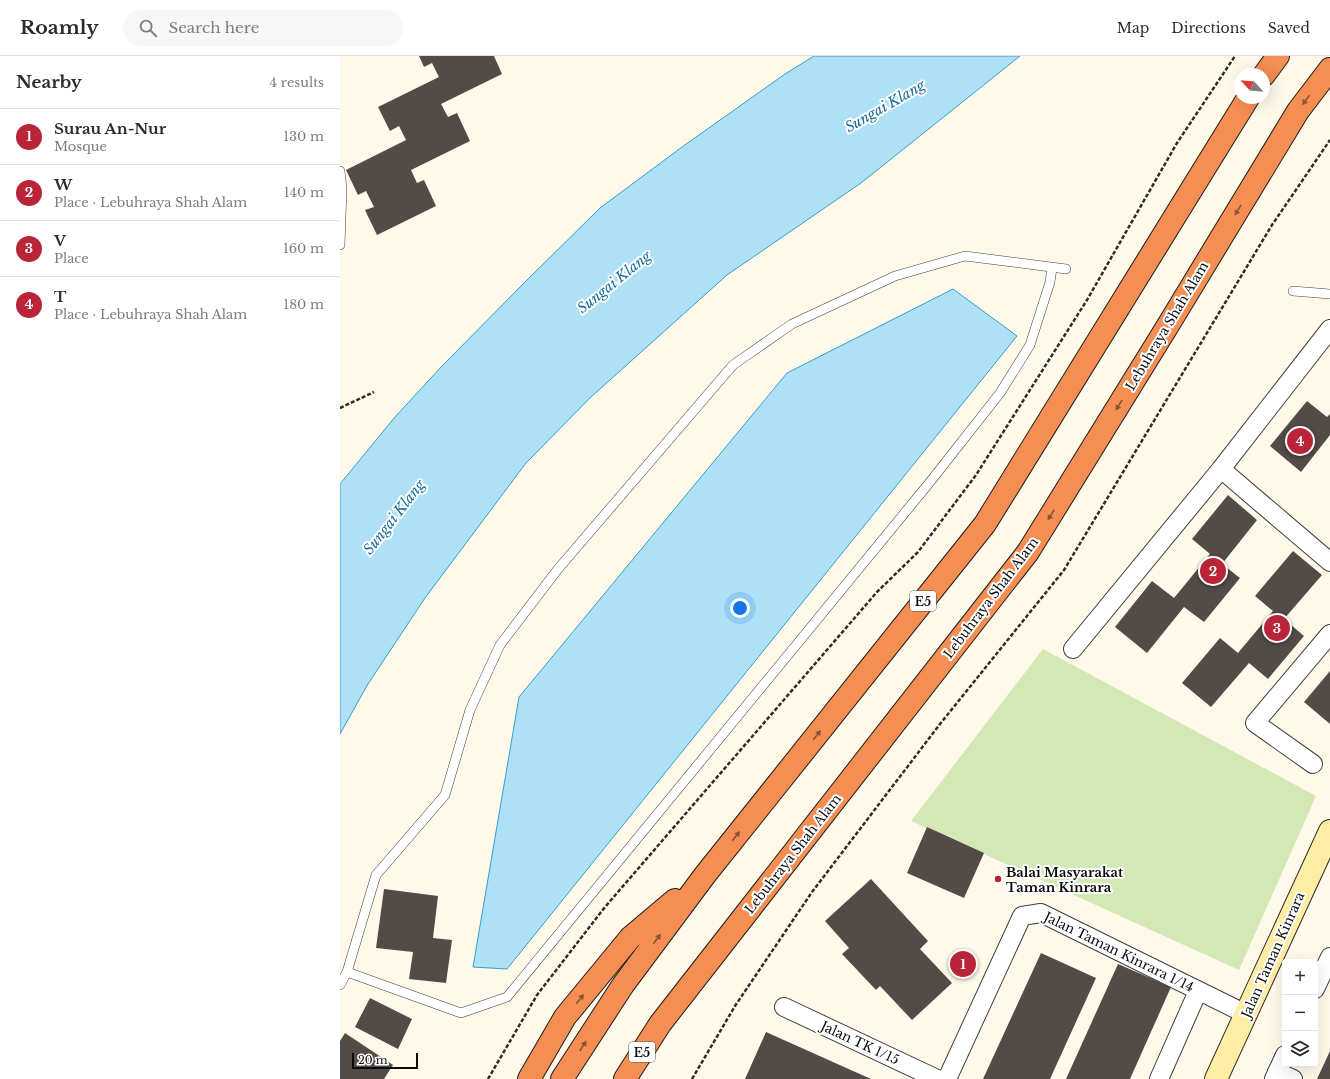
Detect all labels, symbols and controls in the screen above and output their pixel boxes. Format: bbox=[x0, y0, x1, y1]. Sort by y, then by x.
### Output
search box bbox=[123, 10, 403, 46]
text: Roamly bbox=[20, 16, 99, 39]
icon: search bbox=[137, 17, 159, 39]
text: Search here bbox=[169, 18, 259, 37]
text: Map bbox=[1117, 19, 1149, 37]
text: Directions bbox=[1171, 19, 1246, 37]
text: Saved bbox=[1268, 19, 1310, 37]
north arrow bbox=[1234, 68, 1270, 104]
text: Nearby bbox=[16, 72, 82, 93]
text: 4 results bbox=[270, 74, 324, 91]
water label: Sungai Klang bbox=[842, 75, 929, 136]
one-way arrow bbox=[1302, 94, 1311, 105]
text: Surau An-Nur bbox=[54, 119, 166, 138]
text: 1 bbox=[26, 128, 32, 145]
text: 130 m bbox=[283, 128, 324, 145]
text: Mosque bbox=[54, 138, 107, 155]
text: W bbox=[54, 175, 72, 194]
text: 2 bbox=[25, 184, 33, 201]
text: 140 m bbox=[284, 184, 324, 201]
text: Place · Lebuhraya Shah Alam bbox=[54, 194, 247, 211]
one-way arrow bbox=[1234, 205, 1242, 215]
text: V bbox=[54, 231, 66, 250]
text: 3 bbox=[25, 240, 33, 257]
text: 160 m bbox=[283, 240, 324, 257]
water label: Sungai Klang bbox=[574, 246, 655, 317]
text: Place bbox=[54, 250, 89, 267]
street label: Lebuhraya Shah Alam bbox=[1122, 258, 1212, 393]
text: T bbox=[54, 287, 66, 306]
text: 4 bbox=[25, 296, 33, 313]
text: 180 m bbox=[283, 296, 324, 313]
text: Place · Lebuhraya Shah Alam bbox=[54, 306, 247, 323]
one-way arrow bbox=[1116, 399, 1123, 411]
pin: 4 bbox=[1287, 426, 1313, 456]
water label: Sungai Klang bbox=[359, 475, 429, 558]
one-way arrow bbox=[1047, 510, 1055, 520]
street label: Lebuhraya Shah Alam bbox=[940, 534, 1042, 662]
pin: 2 bbox=[1200, 556, 1226, 586]
road number: E5 bbox=[910, 591, 936, 611]
your location bbox=[730, 598, 750, 618]
pin: 3 bbox=[1264, 613, 1290, 643]
one-way arrow bbox=[813, 729, 821, 740]
street label: Lebuhraya Shah Alam bbox=[741, 791, 845, 917]
one-way arrow bbox=[732, 831, 740, 842]
place label: Balai Masyarakat Taman Kinrara bbox=[1006, 864, 1123, 896]
marker: Balai Masyarakat Taman Kinrara bbox=[993, 874, 1003, 884]
street label: Jalan Taman Kinrara bbox=[1237, 889, 1309, 1022]
street label: Jalan Taman Kinrara 1/14 bbox=[1039, 907, 1197, 996]
one-way arrow bbox=[653, 934, 661, 945]
pin: 1 bbox=[950, 949, 976, 979]
map controls bbox=[1282, 959, 1318, 1067]
button: + bbox=[1282, 959, 1318, 995]
one-way arrow bbox=[576, 994, 585, 1004]
button: − bbox=[1282, 995, 1318, 1031]
street label: Jalan TK 1/15 bbox=[816, 1017, 902, 1069]
button: layers bbox=[1282, 1031, 1318, 1067]
one-way arrow bbox=[579, 1041, 587, 1051]
road number: E5 bbox=[629, 1042, 655, 1062]
scale bar bbox=[352, 1051, 418, 1070]
text: 20 m bbox=[358, 1053, 388, 1067]

